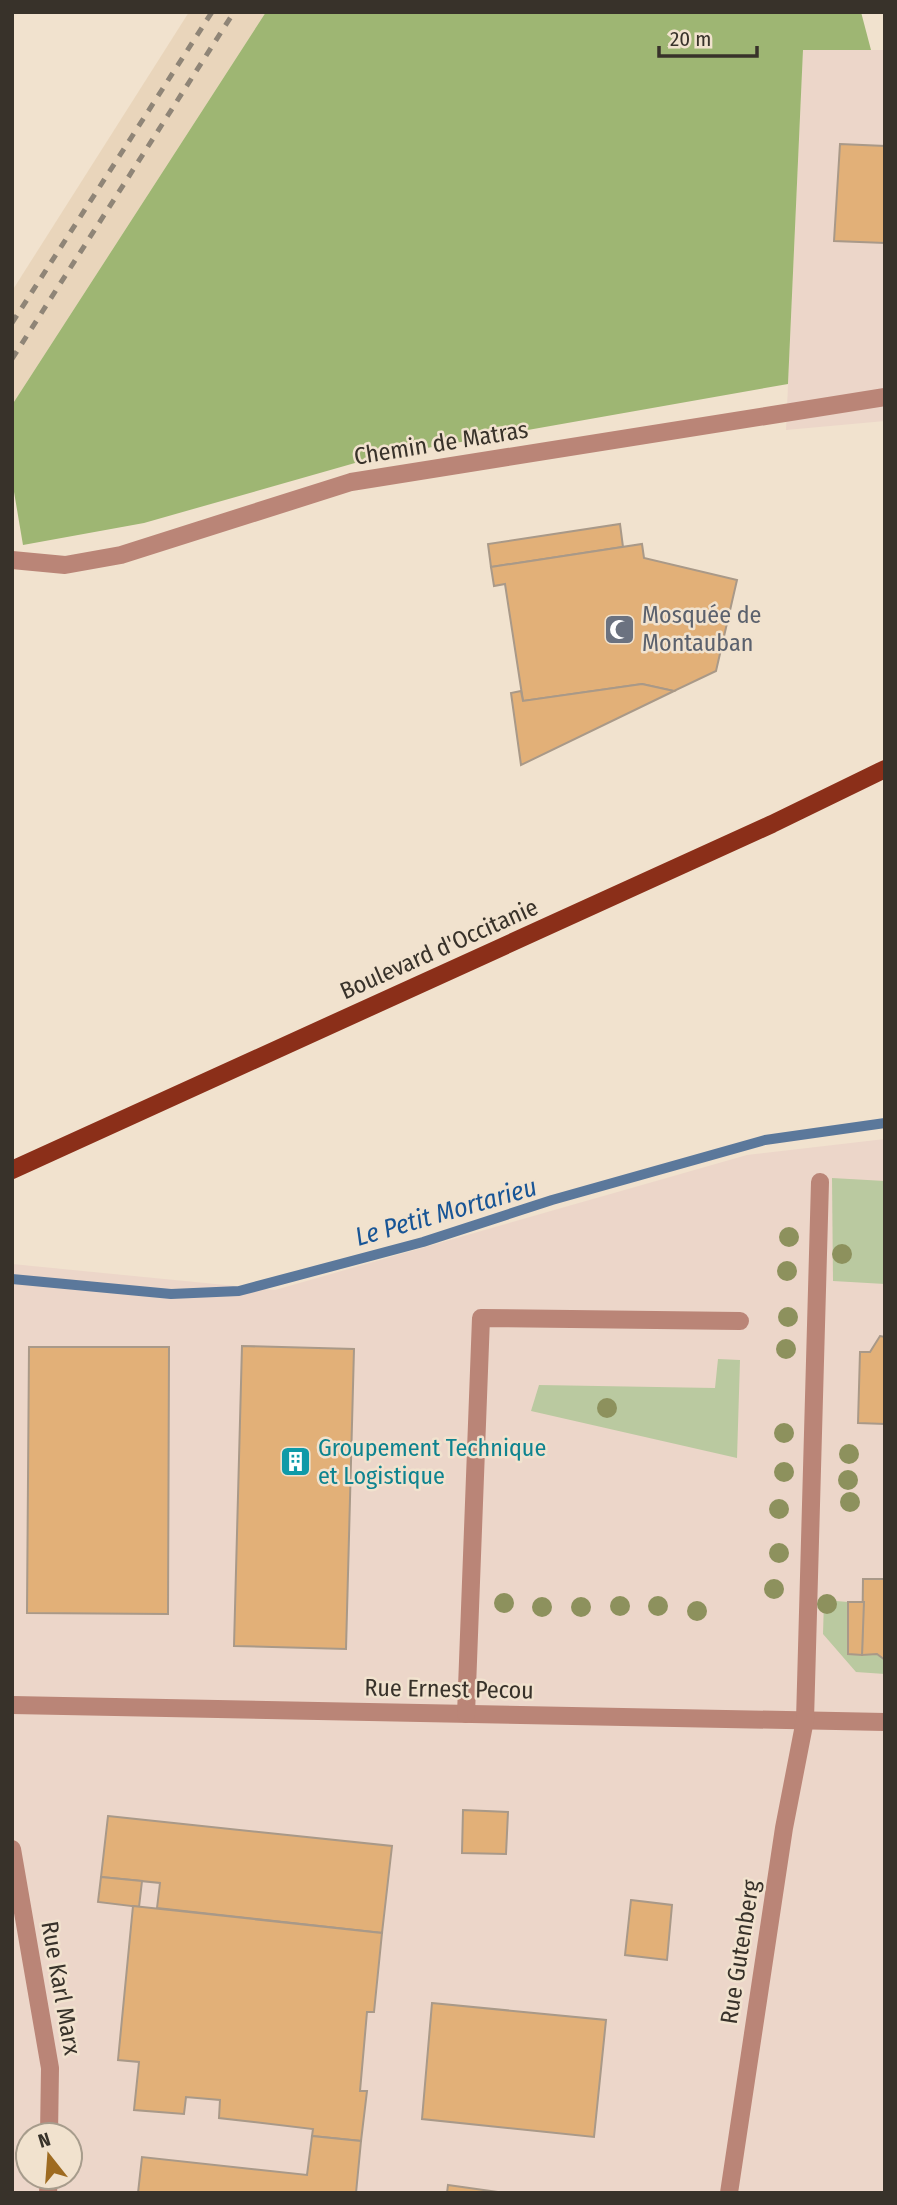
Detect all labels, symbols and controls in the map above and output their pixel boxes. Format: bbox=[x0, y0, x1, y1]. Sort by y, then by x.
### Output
scale bar bbox=[659, 14, 757, 58]
text: 20 m bbox=[670, 26, 711, 52]
street label: Chemin de Matras bbox=[352, 415, 530, 471]
place label: Mosquée de Montauban bbox=[642, 601, 761, 657]
mosque icon: Mosquée de Montauban bbox=[602, 612, 636, 646]
street label: Boulevard d'Occitanie bbox=[336, 893, 542, 1005]
water label: Le Petit Mortarieu bbox=[352, 1171, 540, 1253]
place label: Groupement Technique et Logistique bbox=[318, 1434, 546, 1490]
building icon: Groupement Technique et Logistique bbox=[278, 1445, 312, 1479]
street label: Rue Ernest Pecou bbox=[364, 1674, 534, 1704]
street label: Rue Gutenberg bbox=[715, 1877, 765, 2026]
street label: Rue Karl Marx bbox=[35, 1919, 87, 2058]
north arrow bbox=[14, 2121, 84, 2191]
text: N bbox=[35, 2128, 53, 2153]

